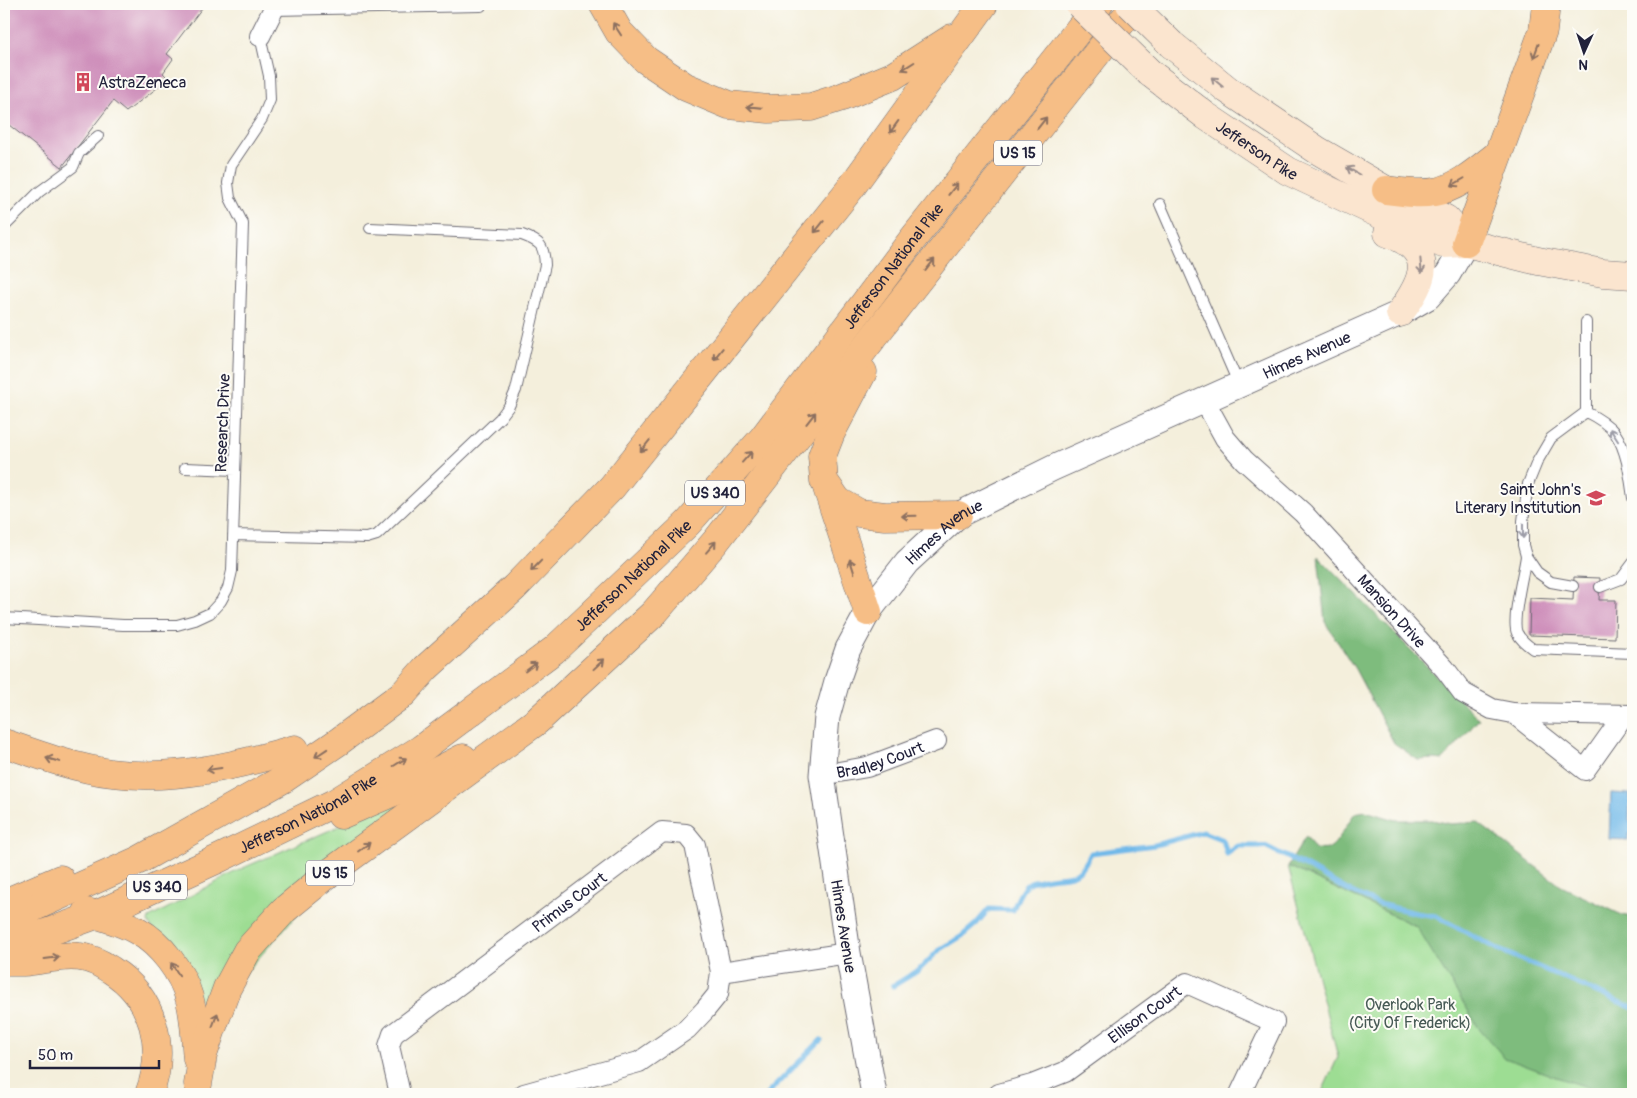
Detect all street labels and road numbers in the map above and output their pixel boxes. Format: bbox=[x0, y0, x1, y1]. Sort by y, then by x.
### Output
street label: Jefferson Pike bbox=[1212, 117, 1301, 185]
road number: US 15 bbox=[994, 140, 1042, 166]
street label: Jefferson National Pike bbox=[839, 199, 948, 334]
street label: Himes Avenue bbox=[1260, 327, 1354, 384]
street label: Research Drive bbox=[211, 373, 235, 473]
road number: US 340 bbox=[685, 480, 745, 506]
street label: Himes Avenue bbox=[901, 495, 986, 570]
street label: Jefferson National Pike bbox=[571, 516, 696, 636]
street label: Mansion Drive bbox=[1353, 571, 1430, 652]
street label: Bradley Court bbox=[835, 737, 927, 783]
street label: Jefferson National Pike bbox=[236, 770, 381, 858]
road number: US 15 bbox=[306, 860, 354, 886]
street label: Primus Court bbox=[528, 868, 611, 937]
road number: US 340 bbox=[127, 874, 187, 900]
street label: Himes Avenue bbox=[826, 878, 860, 974]
street label: Ellison Court bbox=[1105, 981, 1186, 1048]

